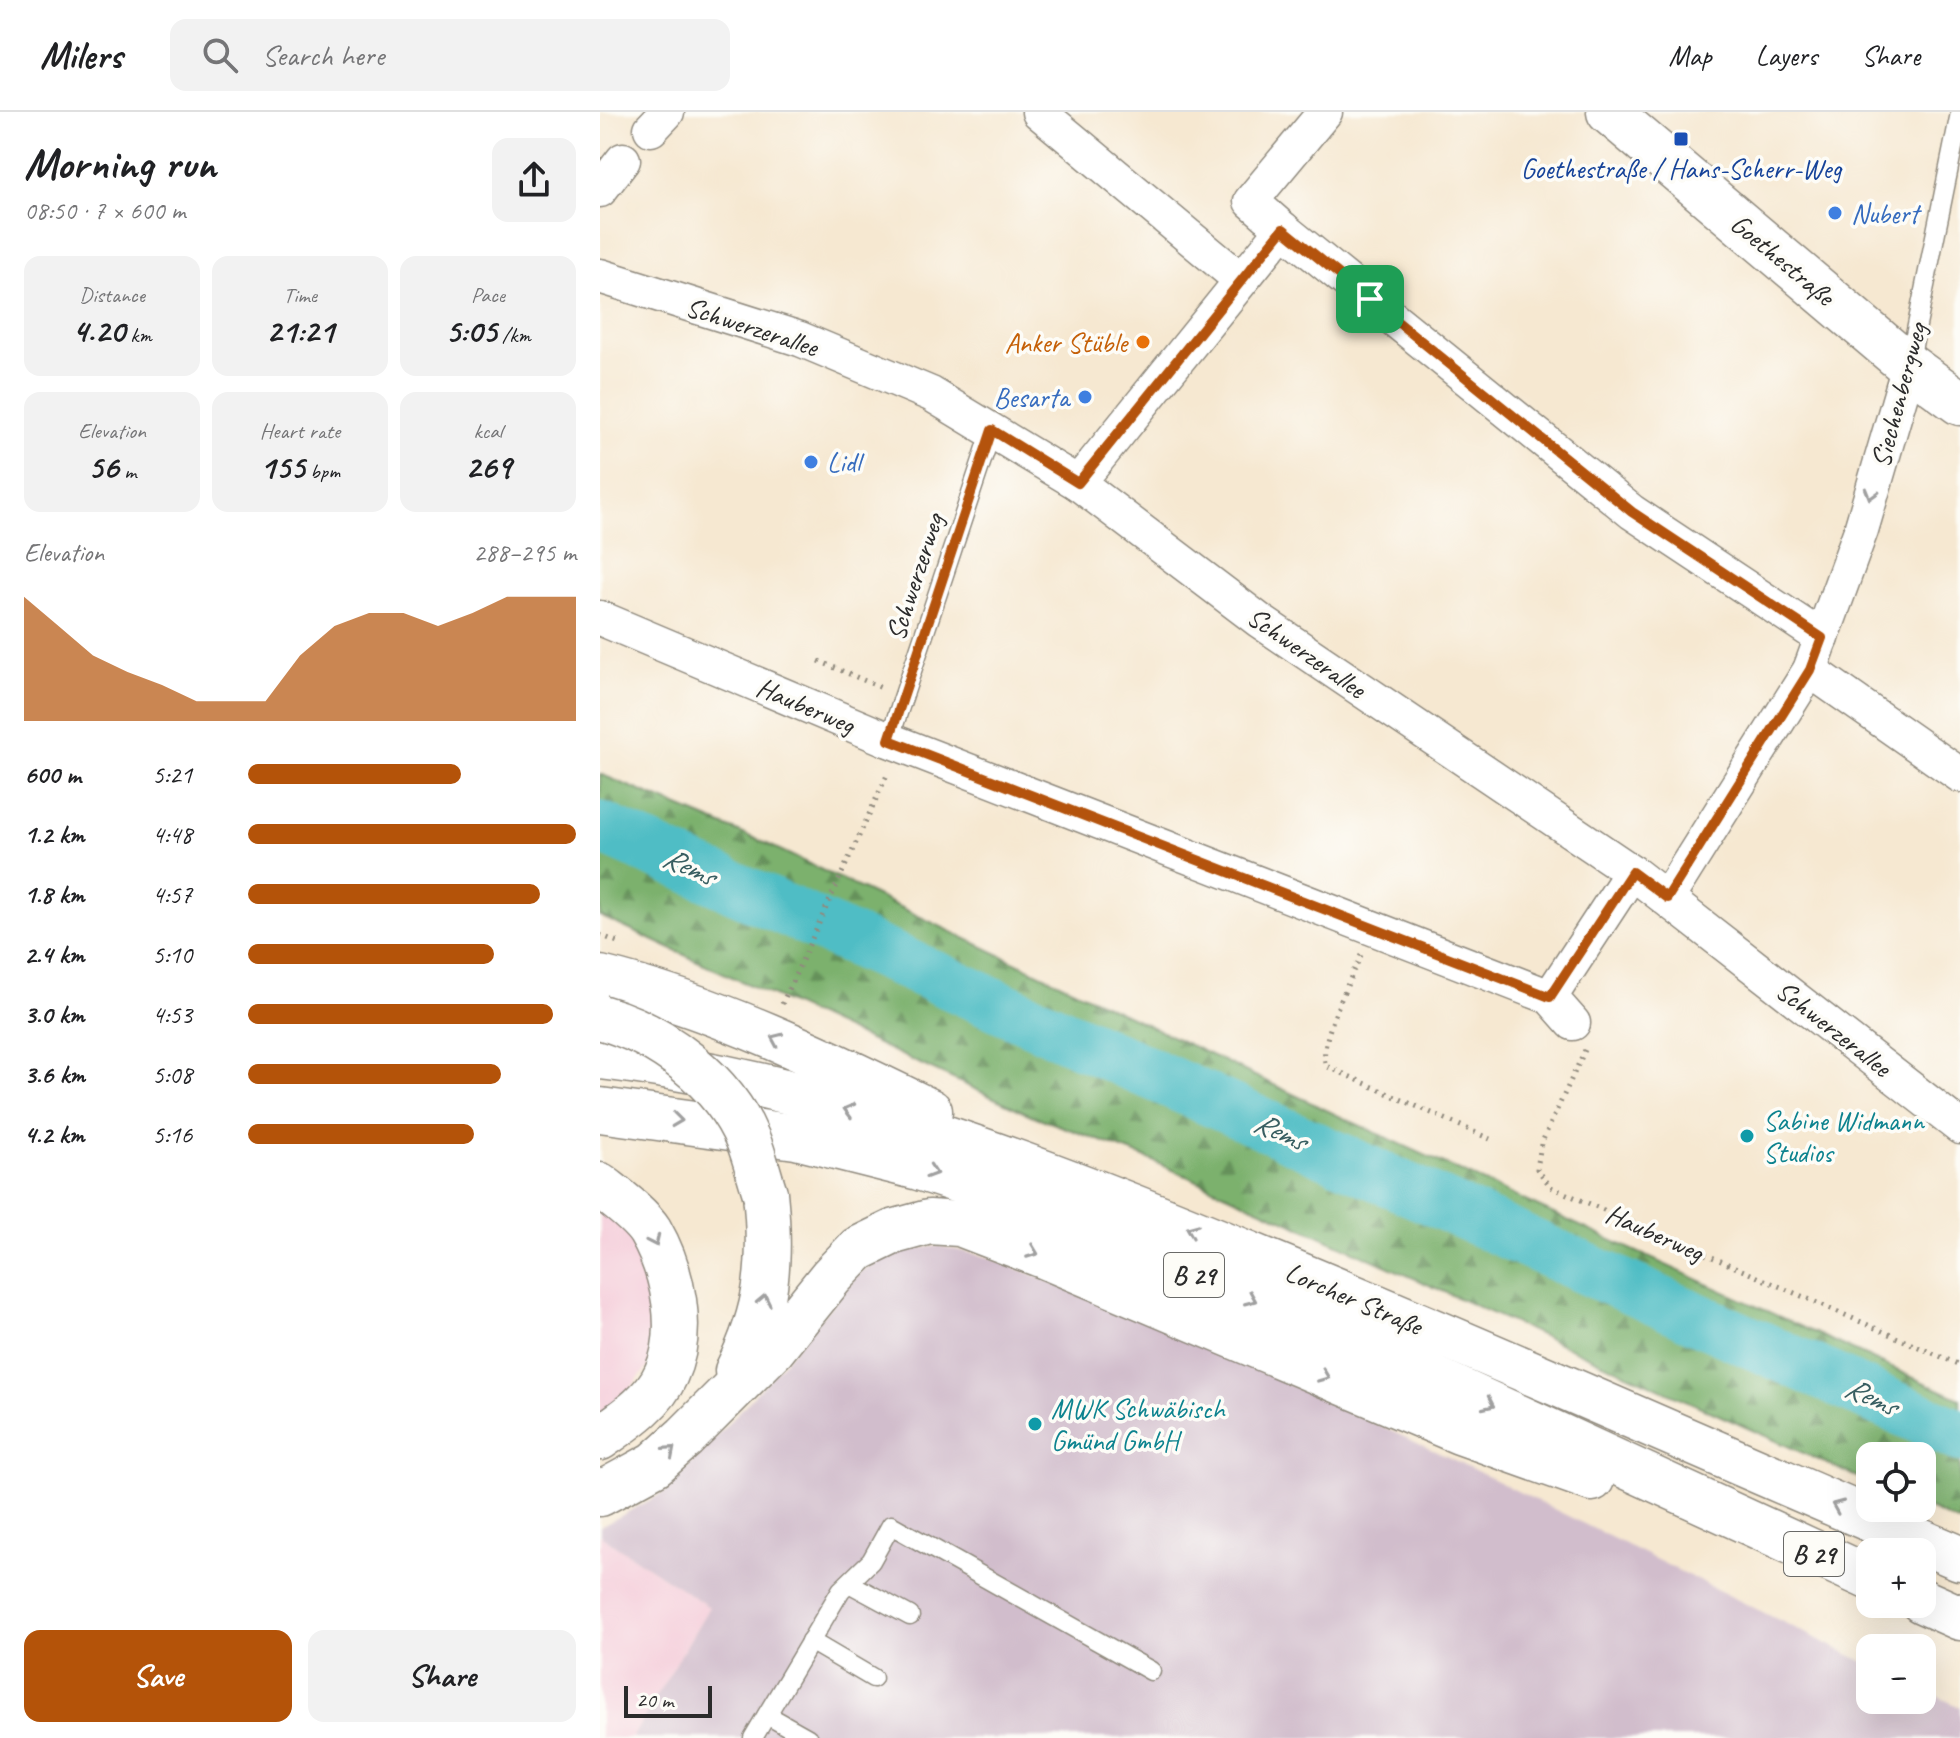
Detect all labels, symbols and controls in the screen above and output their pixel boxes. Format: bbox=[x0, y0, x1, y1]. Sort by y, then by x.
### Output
search box bbox=[170, 19, 730, 91]
text: Milers bbox=[40, 32, 122, 79]
icon: search bbox=[198, 33, 242, 77]
text: Search here bbox=[262, 36, 384, 74]
text: Map bbox=[1669, 38, 1712, 73]
text: Layers bbox=[1756, 38, 1817, 73]
text: Share bbox=[1861, 38, 1920, 73]
marker: Goethestraße / Hans-Scherr-Weg bbox=[1672, 130, 1690, 148]
text: Morning run bbox=[24, 136, 216, 191]
button: share bbox=[492, 138, 576, 222]
place label: Goethestraße / Hans-Scherr-Weg bbox=[1521, 151, 1842, 186]
text: 08:50 · 7 × 600 m bbox=[24, 194, 185, 227]
place label: Nubert bbox=[1851, 196, 1922, 231]
marker: Nubert bbox=[1826, 204, 1844, 222]
street label: Goethestraße bbox=[1724, 206, 1843, 314]
pin bbox=[1336, 265, 1404, 333]
icon: arrive bbox=[1348, 277, 1392, 321]
text: Distance bbox=[79, 281, 145, 309]
text: Time bbox=[283, 281, 317, 309]
text: Pace bbox=[471, 281, 505, 309]
street label: Schwerzerallee bbox=[682, 289, 824, 365]
text: 4.20 bbox=[72, 309, 125, 352]
text: 21:21 bbox=[266, 309, 334, 352]
text: 5:05 bbox=[445, 309, 497, 352]
street label: Siechenbergweg bbox=[1862, 317, 1935, 471]
text: km bbox=[125, 321, 152, 349]
text: /km bbox=[497, 321, 531, 349]
place label: Anker Stüble bbox=[1005, 325, 1129, 360]
marker: Anker Stüble bbox=[1134, 333, 1152, 351]
place label: Besarta bbox=[994, 380, 1072, 415]
marker: Besarta bbox=[1076, 388, 1094, 406]
text: Elevation bbox=[78, 417, 146, 445]
text: Heart rate bbox=[260, 417, 340, 445]
text: kcal bbox=[473, 417, 503, 445]
text: 56 bbox=[88, 445, 119, 488]
text: 155 bbox=[260, 445, 305, 488]
text: 269 bbox=[465, 445, 511, 488]
place label: Lidl bbox=[827, 445, 865, 480]
marker: Lidl bbox=[802, 453, 820, 471]
text: m bbox=[119, 457, 136, 485]
text: bpm bbox=[305, 457, 340, 485]
one-way arrow bbox=[1864, 487, 1880, 501]
street label: Schwerzerweg bbox=[878, 508, 952, 645]
text: Elevation bbox=[24, 536, 104, 569]
text: 288–295 m bbox=[473, 536, 576, 569]
street label: Schwerzerallee bbox=[1241, 599, 1374, 707]
street label: Hauberweg bbox=[751, 669, 861, 742]
text: 600 m bbox=[24, 758, 81, 791]
text: 5:21 bbox=[152, 758, 192, 791]
text: 1.2 km bbox=[24, 818, 84, 851]
text: 4:48 bbox=[152, 818, 192, 851]
water label: Rems bbox=[657, 838, 725, 896]
text: 1.8 km bbox=[24, 878, 84, 911]
text: 4:57 bbox=[152, 878, 192, 911]
text: 2.4 km bbox=[24, 938, 84, 971]
text: 5:10 bbox=[152, 938, 192, 971]
street label: Schwerzerallee bbox=[1769, 973, 1900, 1085]
text: 3.0 km bbox=[24, 998, 84, 1031]
text: 4:53 bbox=[152, 998, 192, 1031]
one-way arrow bbox=[770, 1033, 784, 1049]
text: 3.6 km bbox=[24, 1058, 85, 1091]
text: 5:08 bbox=[152, 1058, 192, 1091]
one-way arrow bbox=[843, 1102, 857, 1119]
water label: Rems bbox=[1248, 1103, 1316, 1161]
place label: Sabine Widmann Studios bbox=[1763, 1103, 1925, 1170]
one-way arrow bbox=[671, 1111, 684, 1128]
text: 4.2 km bbox=[24, 1118, 84, 1151]
text: 5:16 bbox=[152, 1118, 192, 1151]
marker: Sabine Widmann Studios bbox=[1738, 1127, 1756, 1145]
one-way arrow bbox=[924, 1163, 938, 1179]
street label: Hauberweg bbox=[1601, 1195, 1710, 1270]
one-way arrow bbox=[1185, 1223, 1199, 1240]
one-way arrow bbox=[644, 1232, 660, 1247]
one-way arrow bbox=[1025, 1242, 1039, 1259]
road number: B 29 bbox=[1164, 1253, 1224, 1297]
street label: Lorcher Straße bbox=[1280, 1254, 1429, 1344]
one-way arrow bbox=[1243, 1289, 1257, 1305]
one-way arrow bbox=[755, 1294, 772, 1308]
one-way arrow bbox=[1316, 1366, 1330, 1382]
water label: Rems bbox=[1839, 1368, 1907, 1426]
place label: MWK Schwäbisch Gmünd GmbH bbox=[1051, 1391, 1227, 1458]
one-way arrow bbox=[1481, 1394, 1495, 1410]
marker: MWK Schwäbisch Gmünd GmbH bbox=[1026, 1415, 1044, 1433]
map controls bbox=[1856, 1442, 1936, 1714]
button: locate bbox=[1856, 1442, 1936, 1522]
one-way arrow bbox=[660, 1446, 675, 1460]
one-way arrow bbox=[1831, 1499, 1845, 1515]
road number: B 29 bbox=[1784, 1532, 1844, 1576]
button: + bbox=[1856, 1538, 1936, 1618]
button: Save bbox=[24, 1630, 292, 1722]
button: Share bbox=[308, 1630, 576, 1722]
button: − bbox=[1856, 1634, 1936, 1714]
scale bar bbox=[624, 1682, 712, 1718]
text: 20 m bbox=[636, 1686, 673, 1714]

